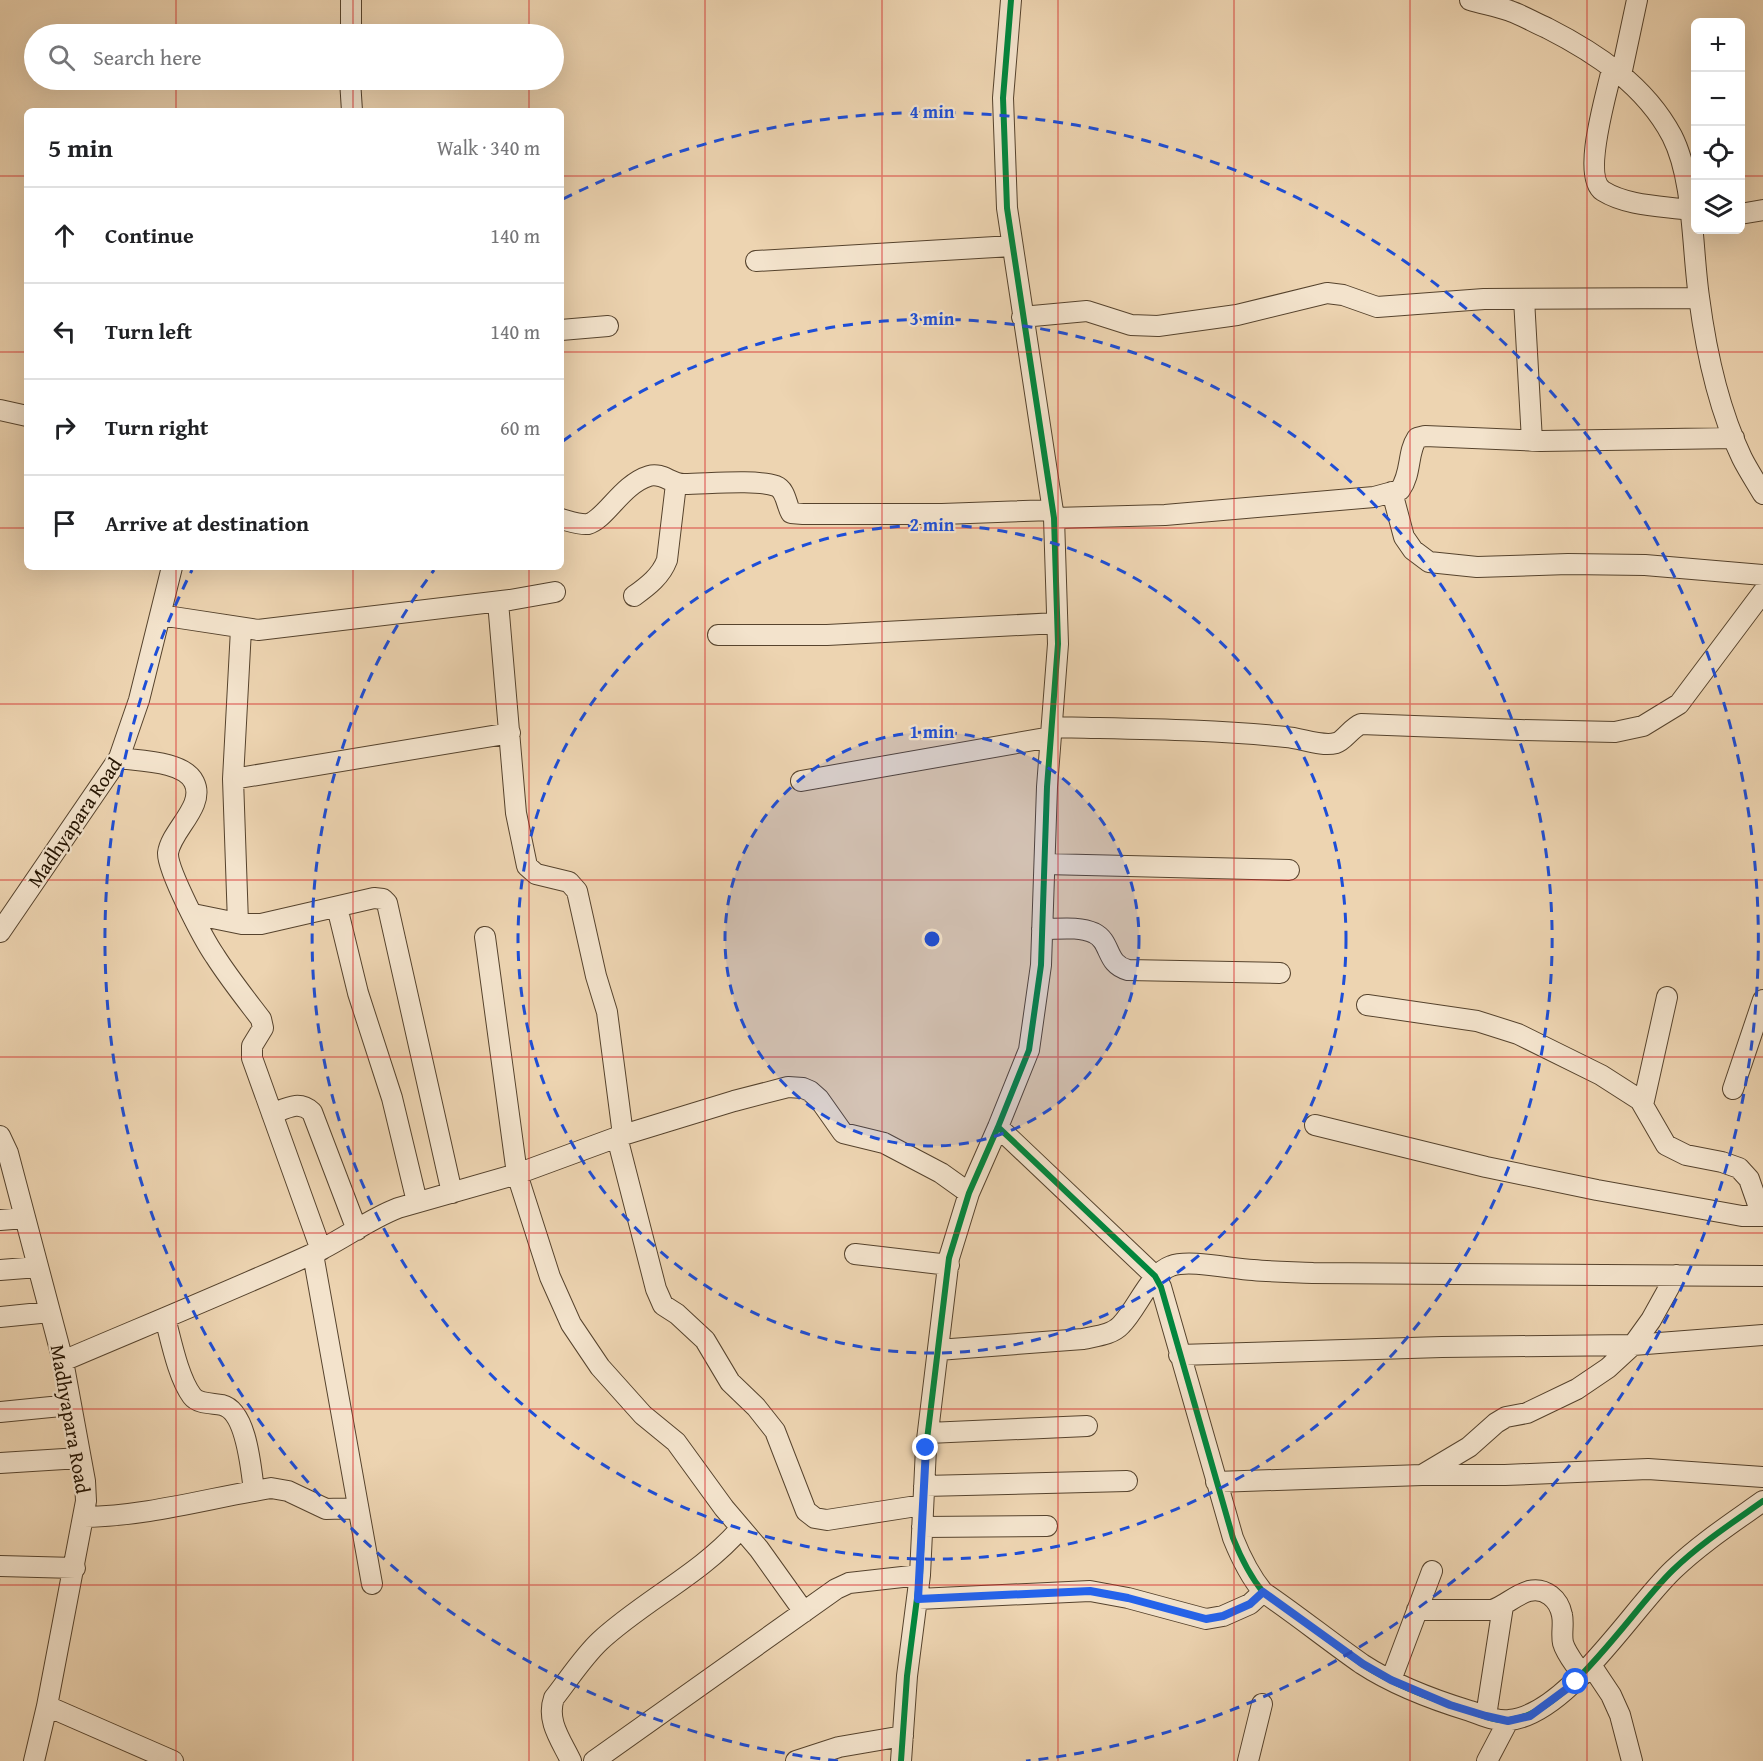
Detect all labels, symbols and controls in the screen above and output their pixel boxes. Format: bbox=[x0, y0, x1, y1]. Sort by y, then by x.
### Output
map controls bbox=[1691, 18, 1745, 234]
button: + bbox=[1691, 18, 1745, 72]
search box bbox=[24, 24, 564, 90]
icon: search bbox=[45, 41, 78, 74]
text: Search here bbox=[93, 41, 202, 73]
button: − bbox=[1691, 72, 1745, 126]
text: 4 min bbox=[910, 98, 955, 125]
button: locate bbox=[1691, 126, 1745, 180]
text: 5 min bbox=[48, 128, 113, 167]
text: Walk · 340 m bbox=[437, 133, 540, 162]
button: layers bbox=[1691, 180, 1745, 234]
icon: ahead bbox=[48, 219, 81, 252]
text: Continue bbox=[105, 219, 194, 251]
text: 140 m bbox=[490, 221, 540, 250]
text: 3 min bbox=[910, 305, 955, 332]
icon: left bbox=[48, 315, 81, 348]
text: Turn left bbox=[105, 315, 192, 347]
text: 140 m bbox=[490, 317, 540, 346]
icon: right bbox=[48, 411, 81, 444]
text: Turn right bbox=[105, 411, 208, 443]
text: 60 m bbox=[500, 413, 540, 442]
icon: arrive bbox=[48, 507, 81, 540]
text: Arrive at destination bbox=[105, 507, 309, 539]
text: 2 min bbox=[910, 511, 955, 538]
text: 1 min bbox=[910, 718, 955, 745]
street label: Madhyapara Road bbox=[20, 751, 128, 893]
centre of rings bbox=[922, 929, 942, 949]
street label: Madhyapara Road bbox=[44, 1342, 98, 1496]
route end bbox=[912, 1434, 938, 1460]
route start bbox=[1562, 1668, 1588, 1694]

